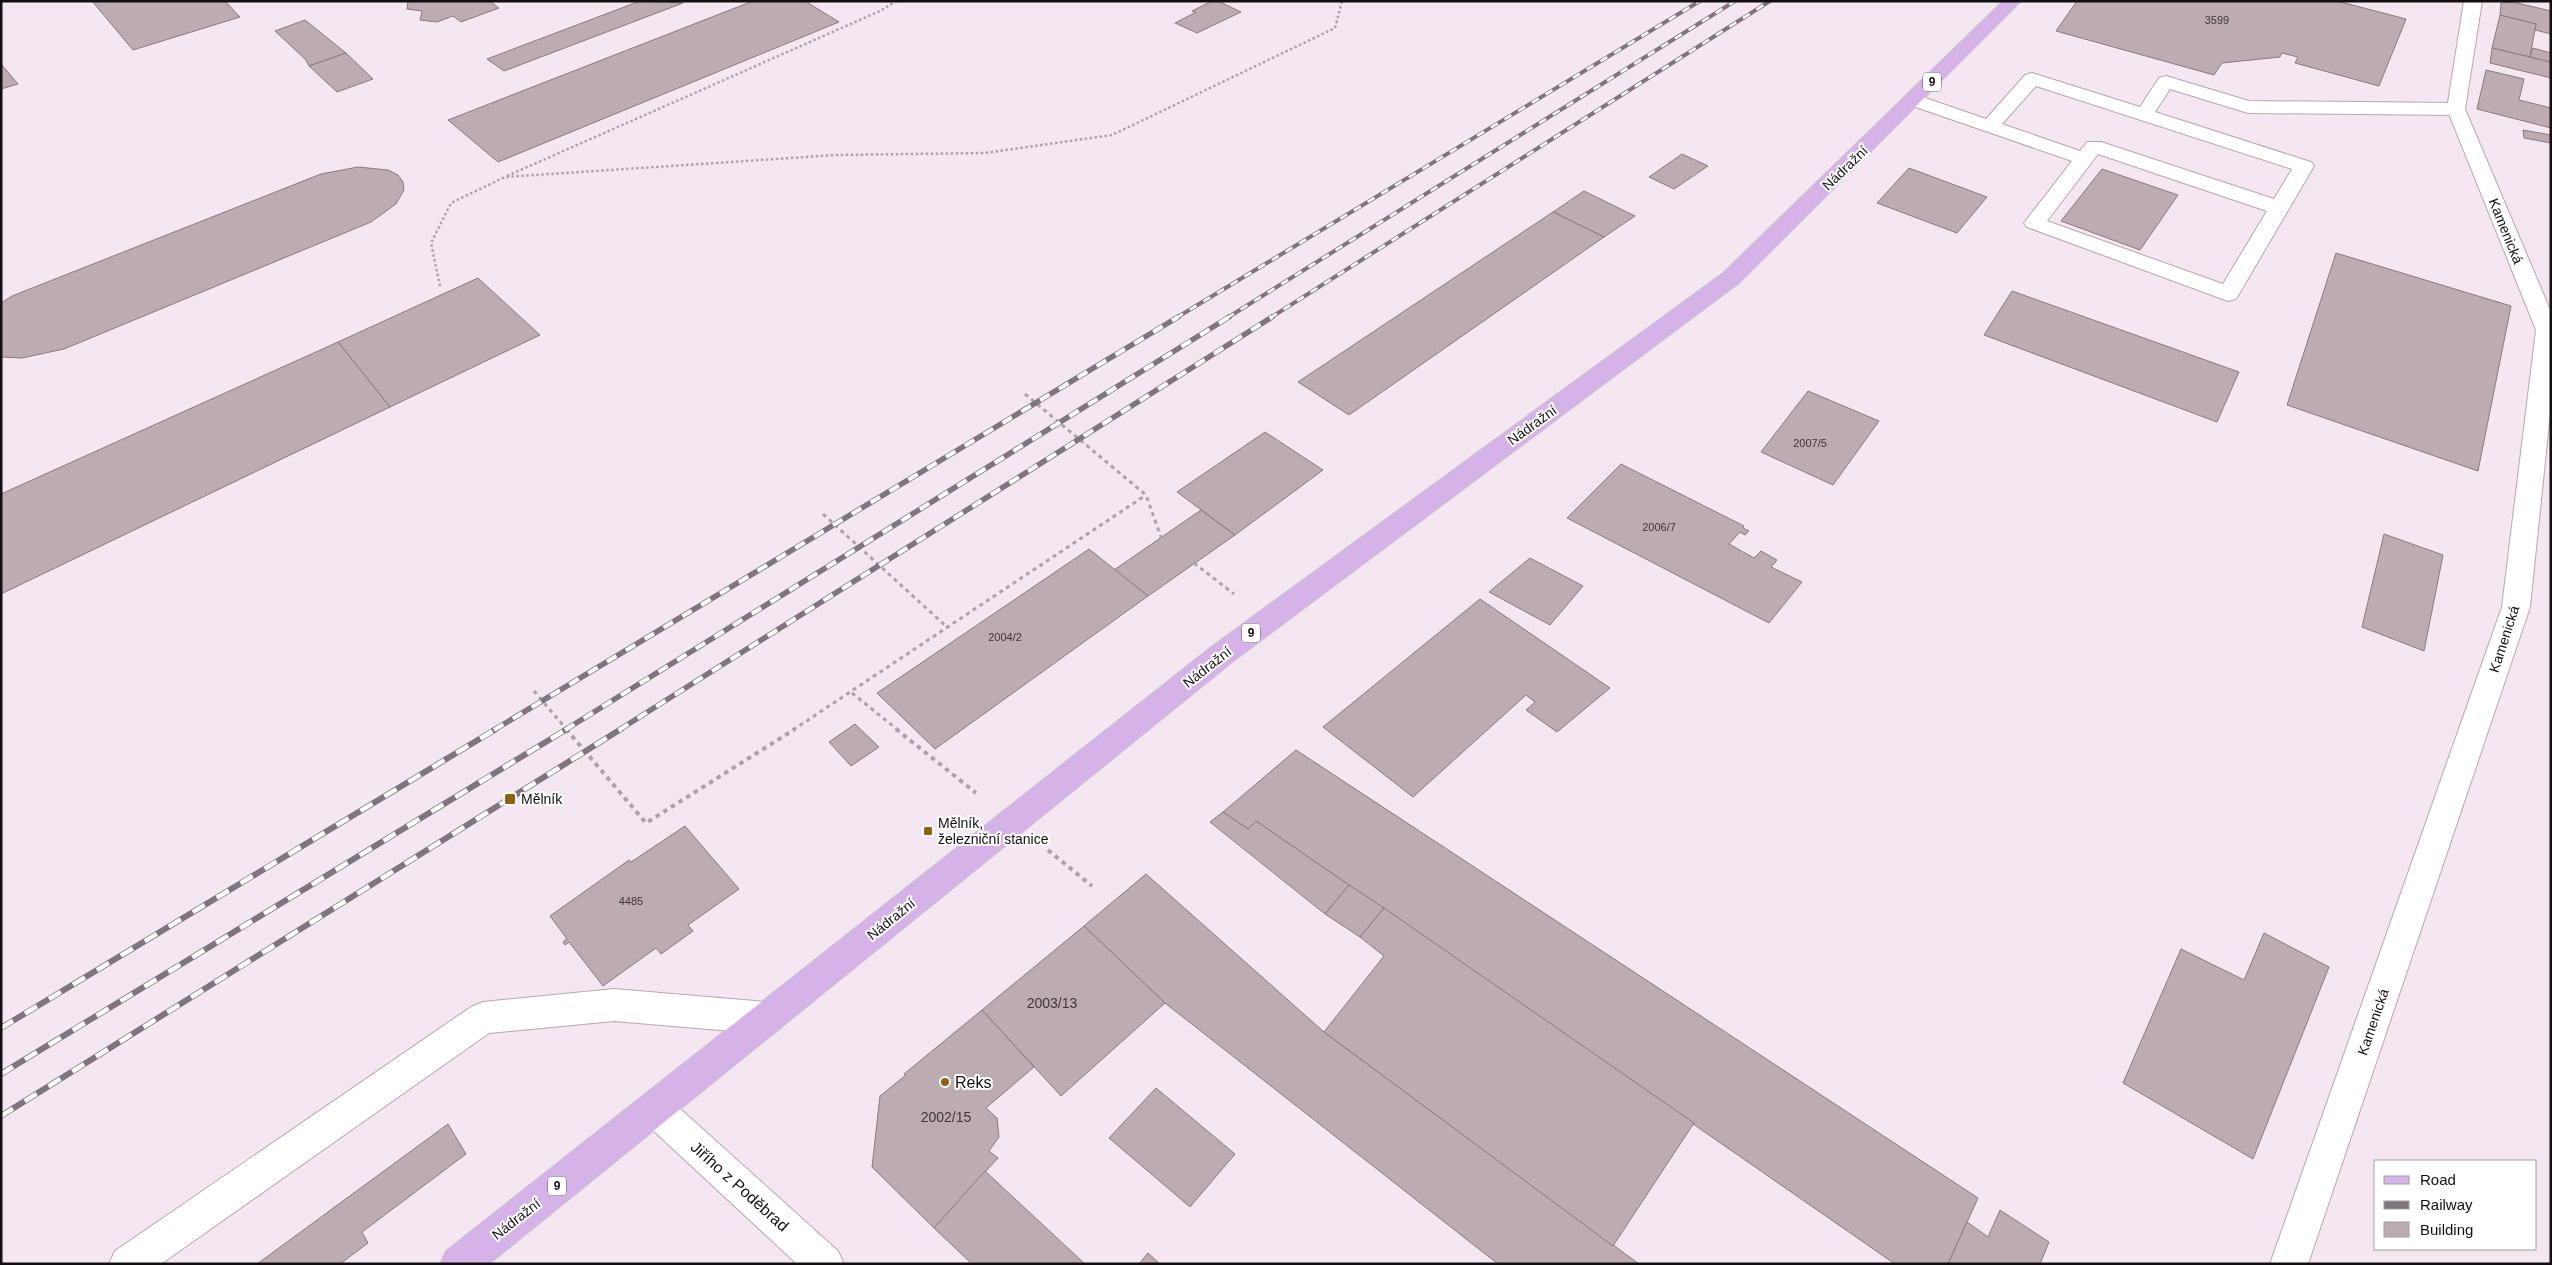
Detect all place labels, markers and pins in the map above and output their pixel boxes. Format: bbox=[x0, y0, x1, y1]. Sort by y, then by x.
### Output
place label: Mělník bbox=[521, 791, 563, 807]
marker: Mělník bbox=[503, 792, 517, 806]
place label: Mělník, železniční stanice bbox=[938, 815, 1049, 847]
marker: Mělník, železniční stanice bbox=[922, 825, 934, 837]
place label: Reks bbox=[955, 1074, 991, 1091]
marker: Reks bbox=[939, 1076, 951, 1088]

